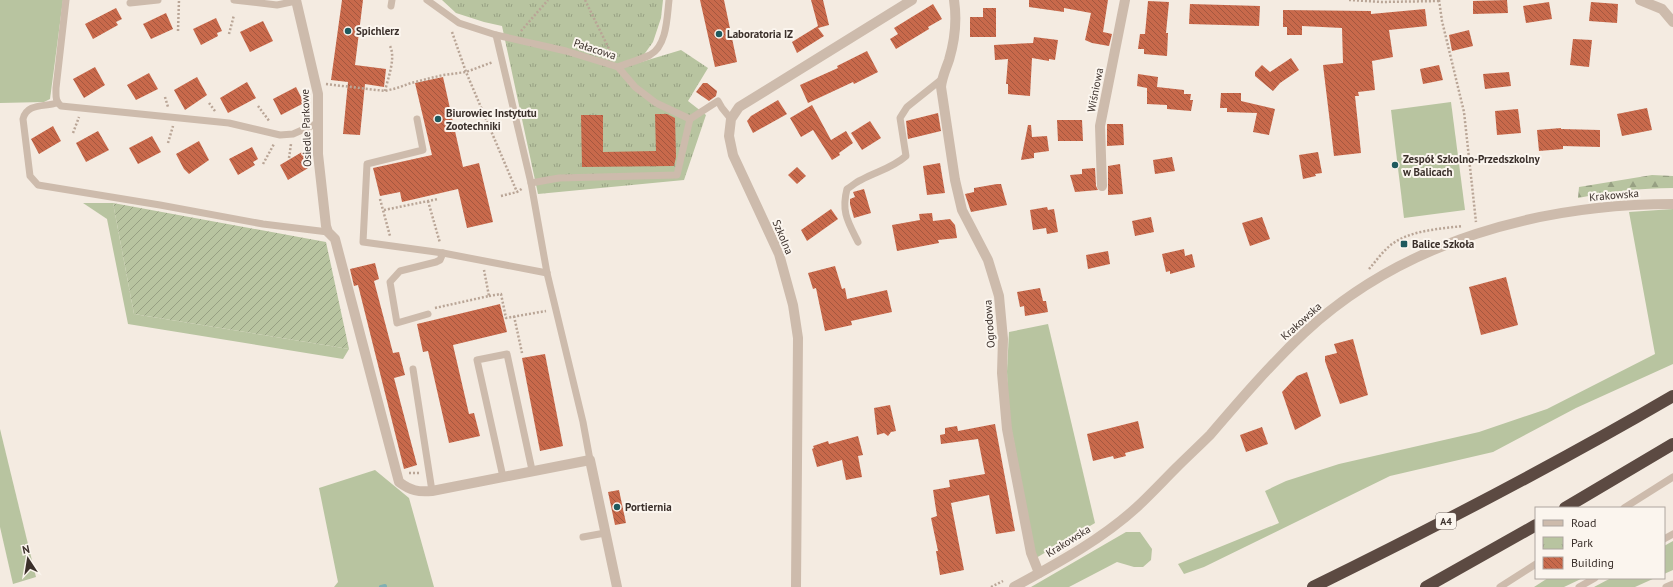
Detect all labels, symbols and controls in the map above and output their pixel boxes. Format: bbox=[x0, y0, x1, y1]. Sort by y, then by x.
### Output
place label: Spichlerz bbox=[356, 24, 399, 38]
marker: Spichlerz bbox=[343, 26, 353, 36]
place label: Laboratoria IZ bbox=[727, 27, 793, 41]
marker: Laboratoria IZ bbox=[714, 29, 724, 39]
street label: Pałacowa bbox=[572, 36, 618, 62]
street label: Wiśniowa bbox=[1084, 67, 1106, 113]
street label: Osiedle Parkowe bbox=[298, 88, 314, 167]
place label: Biurowiec Instytutu Zootechniki bbox=[446, 106, 537, 133]
marker: Biurowiec Instytutu Zootechniki bbox=[433, 114, 443, 124]
place label: Zespół Szkolno-Przedszkolny w Balicach bbox=[1402, 152, 1540, 179]
marker: Zespół Szkolno-Przedszkolny w Balicach bbox=[1390, 160, 1400, 170]
street label: Krakowska bbox=[1589, 186, 1639, 204]
street label: Szkolna bbox=[769, 217, 797, 257]
place label: Balice Szkoła bbox=[1412, 237, 1474, 251]
marker: Balice Szkoła bbox=[1399, 239, 1409, 249]
street label: Ogrodowa bbox=[980, 299, 998, 349]
street label: Krakowska bbox=[1278, 299, 1324, 343]
place label: Portiernia bbox=[625, 500, 672, 514]
marker: Portiernia bbox=[612, 502, 622, 512]
legend bbox=[1535, 507, 1665, 579]
road number: A4 bbox=[1436, 513, 1456, 529]
text: Road bbox=[1571, 515, 1596, 530]
street label: Krakowska bbox=[1043, 522, 1093, 560]
text: Park bbox=[1571, 535, 1593, 550]
north arrow bbox=[8, 539, 48, 579]
text: N bbox=[21, 542, 31, 557]
text: Building bbox=[1571, 555, 1614, 570]

